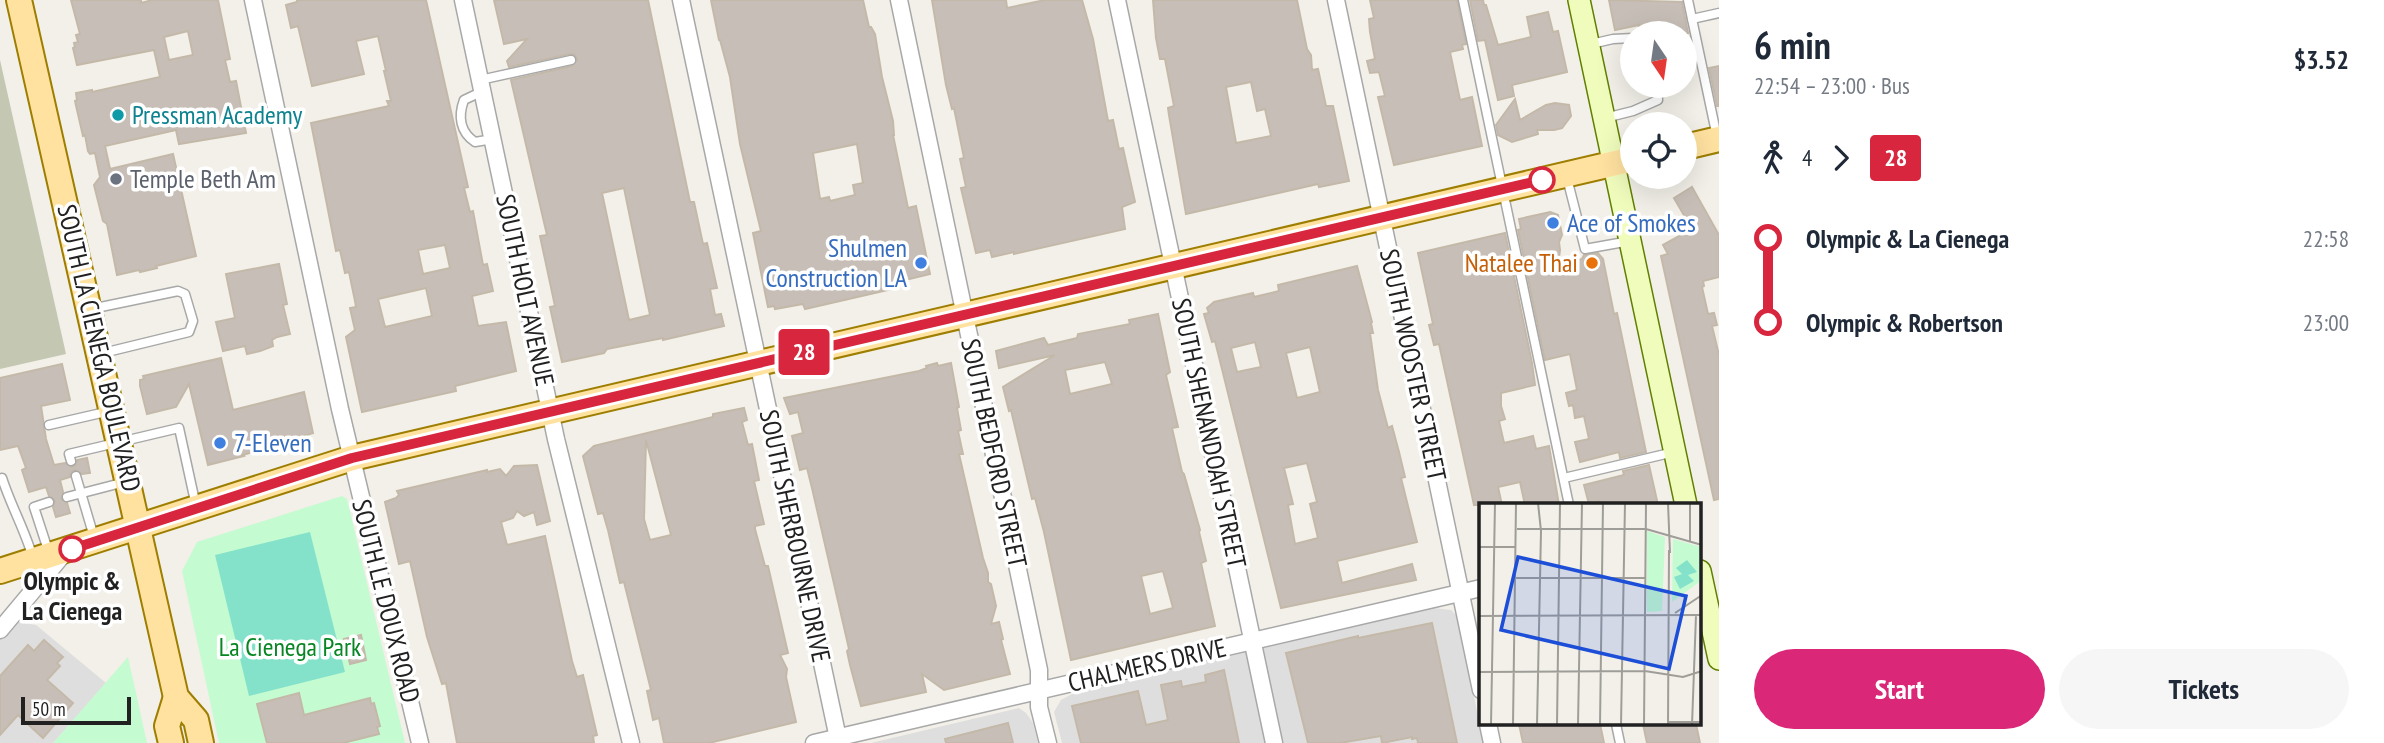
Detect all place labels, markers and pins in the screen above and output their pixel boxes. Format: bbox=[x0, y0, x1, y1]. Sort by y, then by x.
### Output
place label: Pressman Academy bbox=[132, 98, 303, 131]
marker: Pressman Academy bbox=[110, 107, 126, 123]
place label: Temple Beth Am bbox=[130, 162, 276, 195]
unlabelled marker bbox=[1529, 167, 1555, 193]
marker: Temple Beth Am bbox=[108, 171, 124, 187]
place label: Ace of Smokes bbox=[1567, 206, 1696, 239]
marker: Ace of Smokes bbox=[1545, 215, 1561, 231]
place label: Shulmen Construction LA bbox=[765, 231, 908, 294]
place label: Natalee Thai bbox=[1465, 246, 1578, 279]
marker: Shulmen Construction LA bbox=[913, 255, 929, 271]
marker: Natalee Thai bbox=[1584, 255, 1600, 271]
place label: 7-Eleven bbox=[234, 426, 312, 459]
marker: 7-Eleven bbox=[212, 435, 228, 451]
marker: Olympic & La Cienega bbox=[59, 536, 85, 562]
place label: Olympic & La Cienega bbox=[22, 564, 122, 627]

